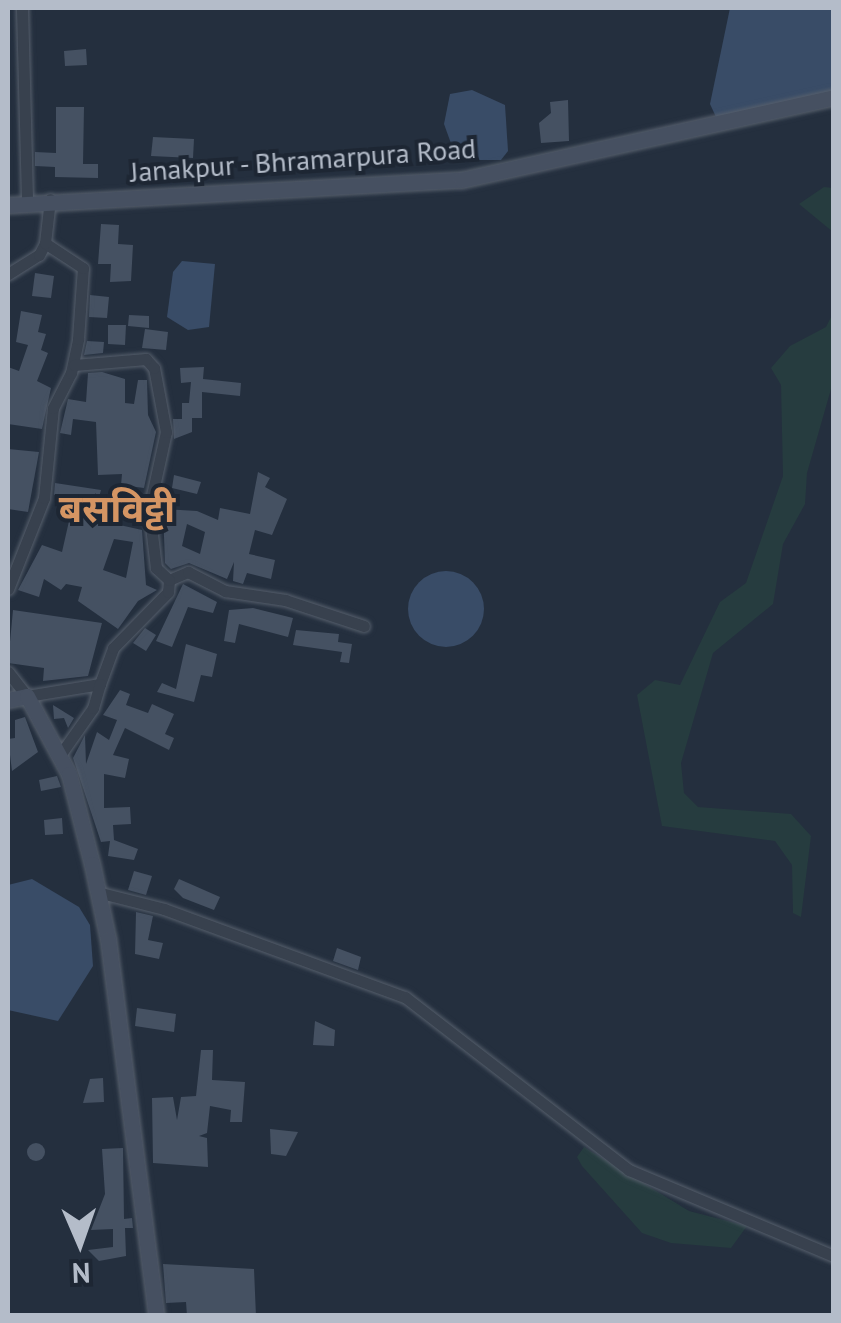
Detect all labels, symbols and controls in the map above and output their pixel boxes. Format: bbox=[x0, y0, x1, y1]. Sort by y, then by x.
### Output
street label: Janakpur - Bhramarpura Road bbox=[127, 131, 479, 189]
district label: बसविट्टी bbox=[59, 485, 175, 531]
north arrow bbox=[30, 1193, 130, 1293]
text: N bbox=[71, 1255, 91, 1292]

